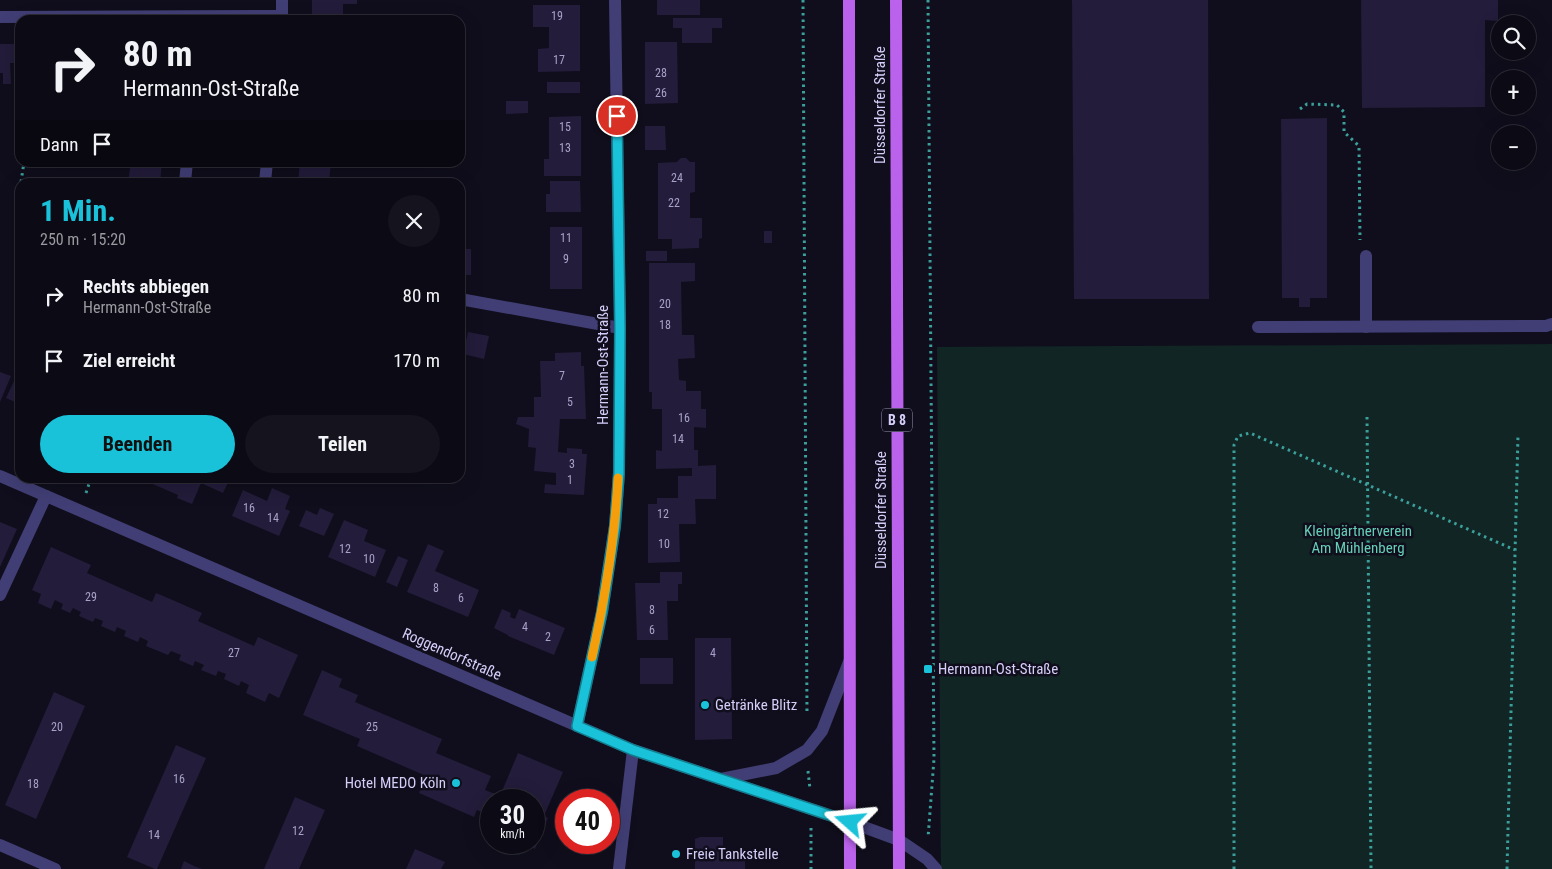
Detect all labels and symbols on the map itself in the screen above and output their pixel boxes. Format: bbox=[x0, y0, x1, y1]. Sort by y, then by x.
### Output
house number: 19 bbox=[551, 9, 563, 23]
street label: Düsseldorfer Straße bbox=[871, 46, 889, 164]
house number: 17 bbox=[553, 53, 565, 67]
house number: 28 bbox=[655, 66, 667, 80]
house number: 26 bbox=[655, 86, 667, 100]
pin bbox=[596, 95, 638, 137]
house number: 15 bbox=[559, 120, 571, 134]
house number: 13 bbox=[559, 141, 571, 155]
house number: 24 bbox=[671, 171, 683, 185]
house number: 22 bbox=[668, 196, 680, 210]
house number: 11 bbox=[560, 231, 572, 245]
house number: 9 bbox=[563, 252, 569, 266]
house number: 20 bbox=[659, 297, 671, 311]
street label: Hermann-Ost-Straße bbox=[594, 305, 612, 425]
house number: 18 bbox=[659, 318, 671, 332]
house number: 7 bbox=[559, 369, 565, 383]
house number: 5 bbox=[567, 395, 573, 409]
road number: B 8 bbox=[882, 408, 912, 432]
house number: 16 bbox=[678, 411, 690, 425]
house number: 14 bbox=[672, 432, 684, 446]
street label: Düsseldorfer Straße bbox=[872, 451, 890, 569]
house number: 3 bbox=[569, 457, 575, 471]
house number: 1 bbox=[567, 473, 573, 487]
house number: 16 bbox=[243, 501, 255, 515]
house number: 12 bbox=[657, 507, 669, 521]
house number: 14 bbox=[267, 511, 279, 525]
park label: Kleingärtnerverein Am Mühlenberg bbox=[1304, 522, 1412, 557]
house number: 10 bbox=[658, 537, 670, 551]
house number: 12 bbox=[339, 542, 351, 556]
house number: 10 bbox=[363, 552, 375, 566]
house number: 8 bbox=[433, 581, 439, 595]
house number: 29 bbox=[85, 590, 97, 604]
house number: 6 bbox=[458, 591, 464, 605]
house number: 8 bbox=[649, 603, 655, 617]
house number: 4 bbox=[522, 620, 528, 634]
house number: 6 bbox=[649, 623, 655, 637]
street label: Roggendorfstraße bbox=[400, 624, 504, 684]
house number: 2 bbox=[545, 630, 551, 644]
house number: 27 bbox=[228, 646, 240, 660]
house number: 4 bbox=[710, 646, 716, 660]
place label: Hermann-Ost-Straße bbox=[938, 660, 1058, 678]
marker: Hermann-Ost-Straße bbox=[922, 663, 934, 675]
place label: Getränke Blitz bbox=[715, 696, 797, 714]
marker: Getränke Blitz bbox=[699, 699, 711, 711]
house number: 20 bbox=[51, 720, 63, 734]
house number: 25 bbox=[366, 720, 378, 734]
house number: 16 bbox=[173, 772, 185, 786]
place label: Hotel MEDO Köln bbox=[345, 774, 446, 792]
house number: 18 bbox=[27, 777, 39, 791]
marker: Hotel MEDO Köln bbox=[450, 777, 462, 789]
speed limit sign: 40 bbox=[555, 789, 620, 854]
position arrow bbox=[823, 795, 875, 847]
house number: 12 bbox=[292, 824, 304, 838]
house number: 14 bbox=[148, 828, 160, 842]
place label: Freie Tankstelle bbox=[686, 845, 779, 863]
marker: Freie Tankstelle bbox=[670, 848, 682, 860]

